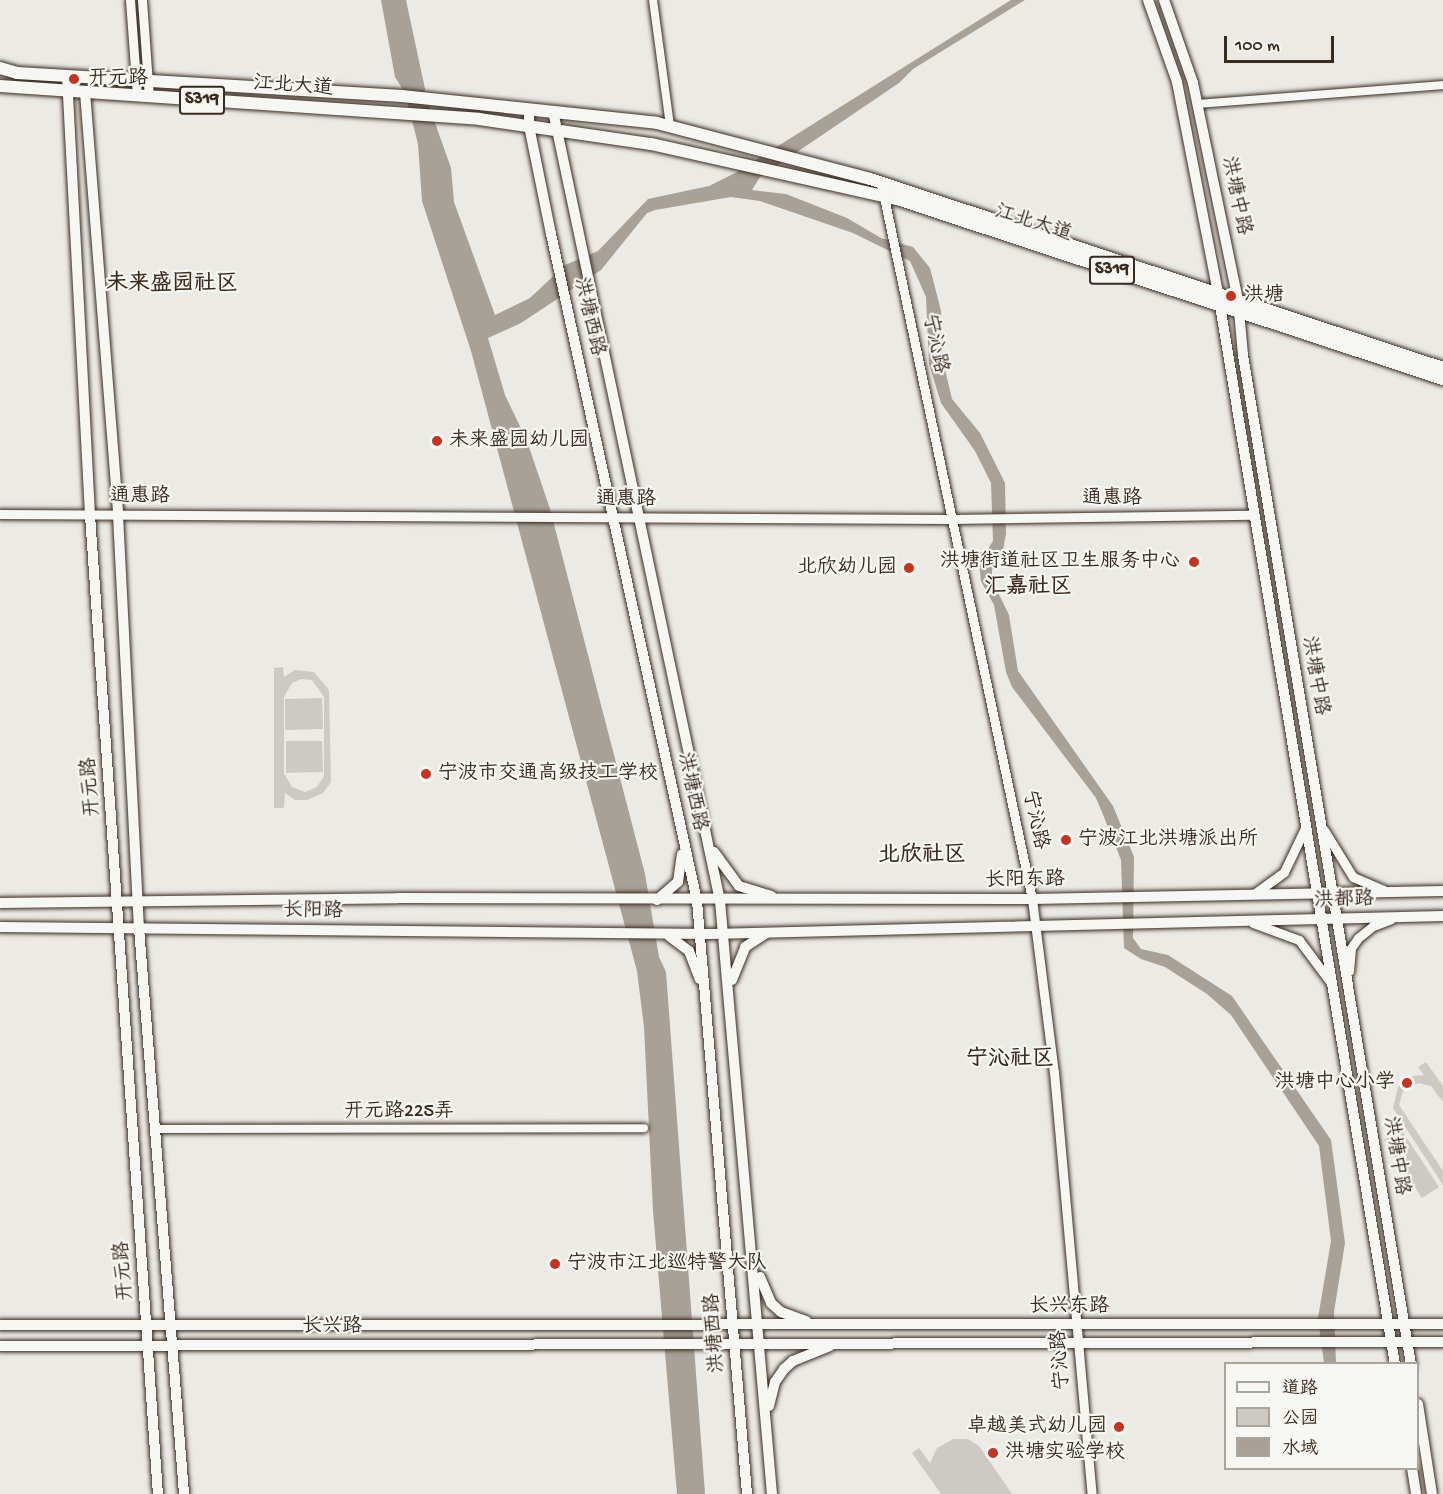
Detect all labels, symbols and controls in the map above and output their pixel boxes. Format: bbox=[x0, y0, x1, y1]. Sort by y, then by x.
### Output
scale bar bbox=[1227, 24, 1336, 62]
text: 100 m bbox=[1235, 36, 1280, 57]
place label: 开元路 bbox=[88, 67, 148, 91]
marker: 开元路 bbox=[65, 70, 83, 88]
street label: 江北大道 bbox=[252, 72, 334, 102]
road number: S319 bbox=[178, 85, 226, 115]
street label: 洪塘中路 bbox=[1215, 154, 1255, 238]
street label: 江北大道 bbox=[991, 200, 1075, 248]
road number: S319 bbox=[1088, 255, 1136, 285]
district label: 未来盛园社区 bbox=[106, 273, 238, 299]
street label: 洪塘西路 bbox=[567, 275, 609, 359]
place label: 洪塘 bbox=[1244, 284, 1284, 308]
marker: 洪塘 bbox=[1222, 287, 1240, 305]
street label: 宁沁路 bbox=[916, 312, 952, 376]
place label: 未来盛园幼儿园 bbox=[449, 429, 589, 453]
marker: 未来盛园幼儿园 bbox=[430, 434, 444, 448]
street label: 通惠路 bbox=[110, 485, 170, 509]
street label: 通惠路 bbox=[1082, 487, 1142, 511]
street label: 通惠路 bbox=[596, 488, 656, 512]
place label: 洪塘街道社区卫生服务中心 bbox=[940, 550, 1180, 574]
marker: 洪塘街道社区卫生服务中心 bbox=[1185, 553, 1203, 571]
place label: 北欣幼儿园 bbox=[797, 556, 897, 580]
marker: 北欣幼儿园 bbox=[902, 561, 916, 575]
district label: 汇嘉社区 bbox=[984, 576, 1072, 602]
street label: 洪塘中路 bbox=[1295, 635, 1333, 717]
street label: 洪塘西路 bbox=[671, 750, 711, 834]
street label: 开元路 bbox=[78, 756, 106, 818]
place label: 宁波市交通高级技工学校 bbox=[438, 762, 658, 786]
marker: 宁波市交通高级技工学校 bbox=[419, 767, 433, 781]
street label: 宁沁路 bbox=[1016, 788, 1052, 852]
place label: 宁波江北洪塘派出所 bbox=[1078, 828, 1258, 852]
marker: 宁波江北洪塘派出所 bbox=[1059, 833, 1073, 847]
district label: 北欣社区 bbox=[878, 844, 966, 870]
street label: 长阳东路 bbox=[985, 868, 1065, 894]
street label: 洪都路 bbox=[1314, 888, 1374, 914]
street label: 长阳路 bbox=[283, 899, 343, 925]
district label: 宁沁社区 bbox=[966, 1048, 1054, 1074]
place label: 洪塘中心小学 bbox=[1275, 1071, 1395, 1095]
marker: 洪塘中心小学 bbox=[1400, 1076, 1414, 1090]
street label: 开元路225弄 bbox=[344, 1100, 454, 1124]
street label: 洪塘中路 bbox=[1377, 1115, 1413, 1197]
street label: 开元路 bbox=[111, 1240, 139, 1302]
place label: 宁波市江北巡特警大队 bbox=[567, 1252, 767, 1276]
marker: 宁波市江北巡特警大队 bbox=[548, 1257, 562, 1271]
street label: 洪塘西路 bbox=[701, 1292, 731, 1374]
street label: 长兴东路 bbox=[1029, 1295, 1109, 1319]
street label: 长兴路 bbox=[302, 1315, 362, 1339]
street label: 宁沁路 bbox=[1048, 1329, 1076, 1391]
legend bbox=[1224, 1362, 1419, 1470]
text: 道路 bbox=[1282, 1379, 1318, 1400]
text: 公园 bbox=[1282, 1409, 1318, 1430]
place label: 卓越美式幼儿园 bbox=[967, 1415, 1107, 1439]
marker: 卓越美式幼儿园 bbox=[1112, 1420, 1126, 1434]
text: 水域 bbox=[1282, 1439, 1318, 1460]
place label: 洪塘实验学校 bbox=[1005, 1441, 1125, 1465]
marker: 洪塘实验学校 bbox=[986, 1446, 1000, 1460]

